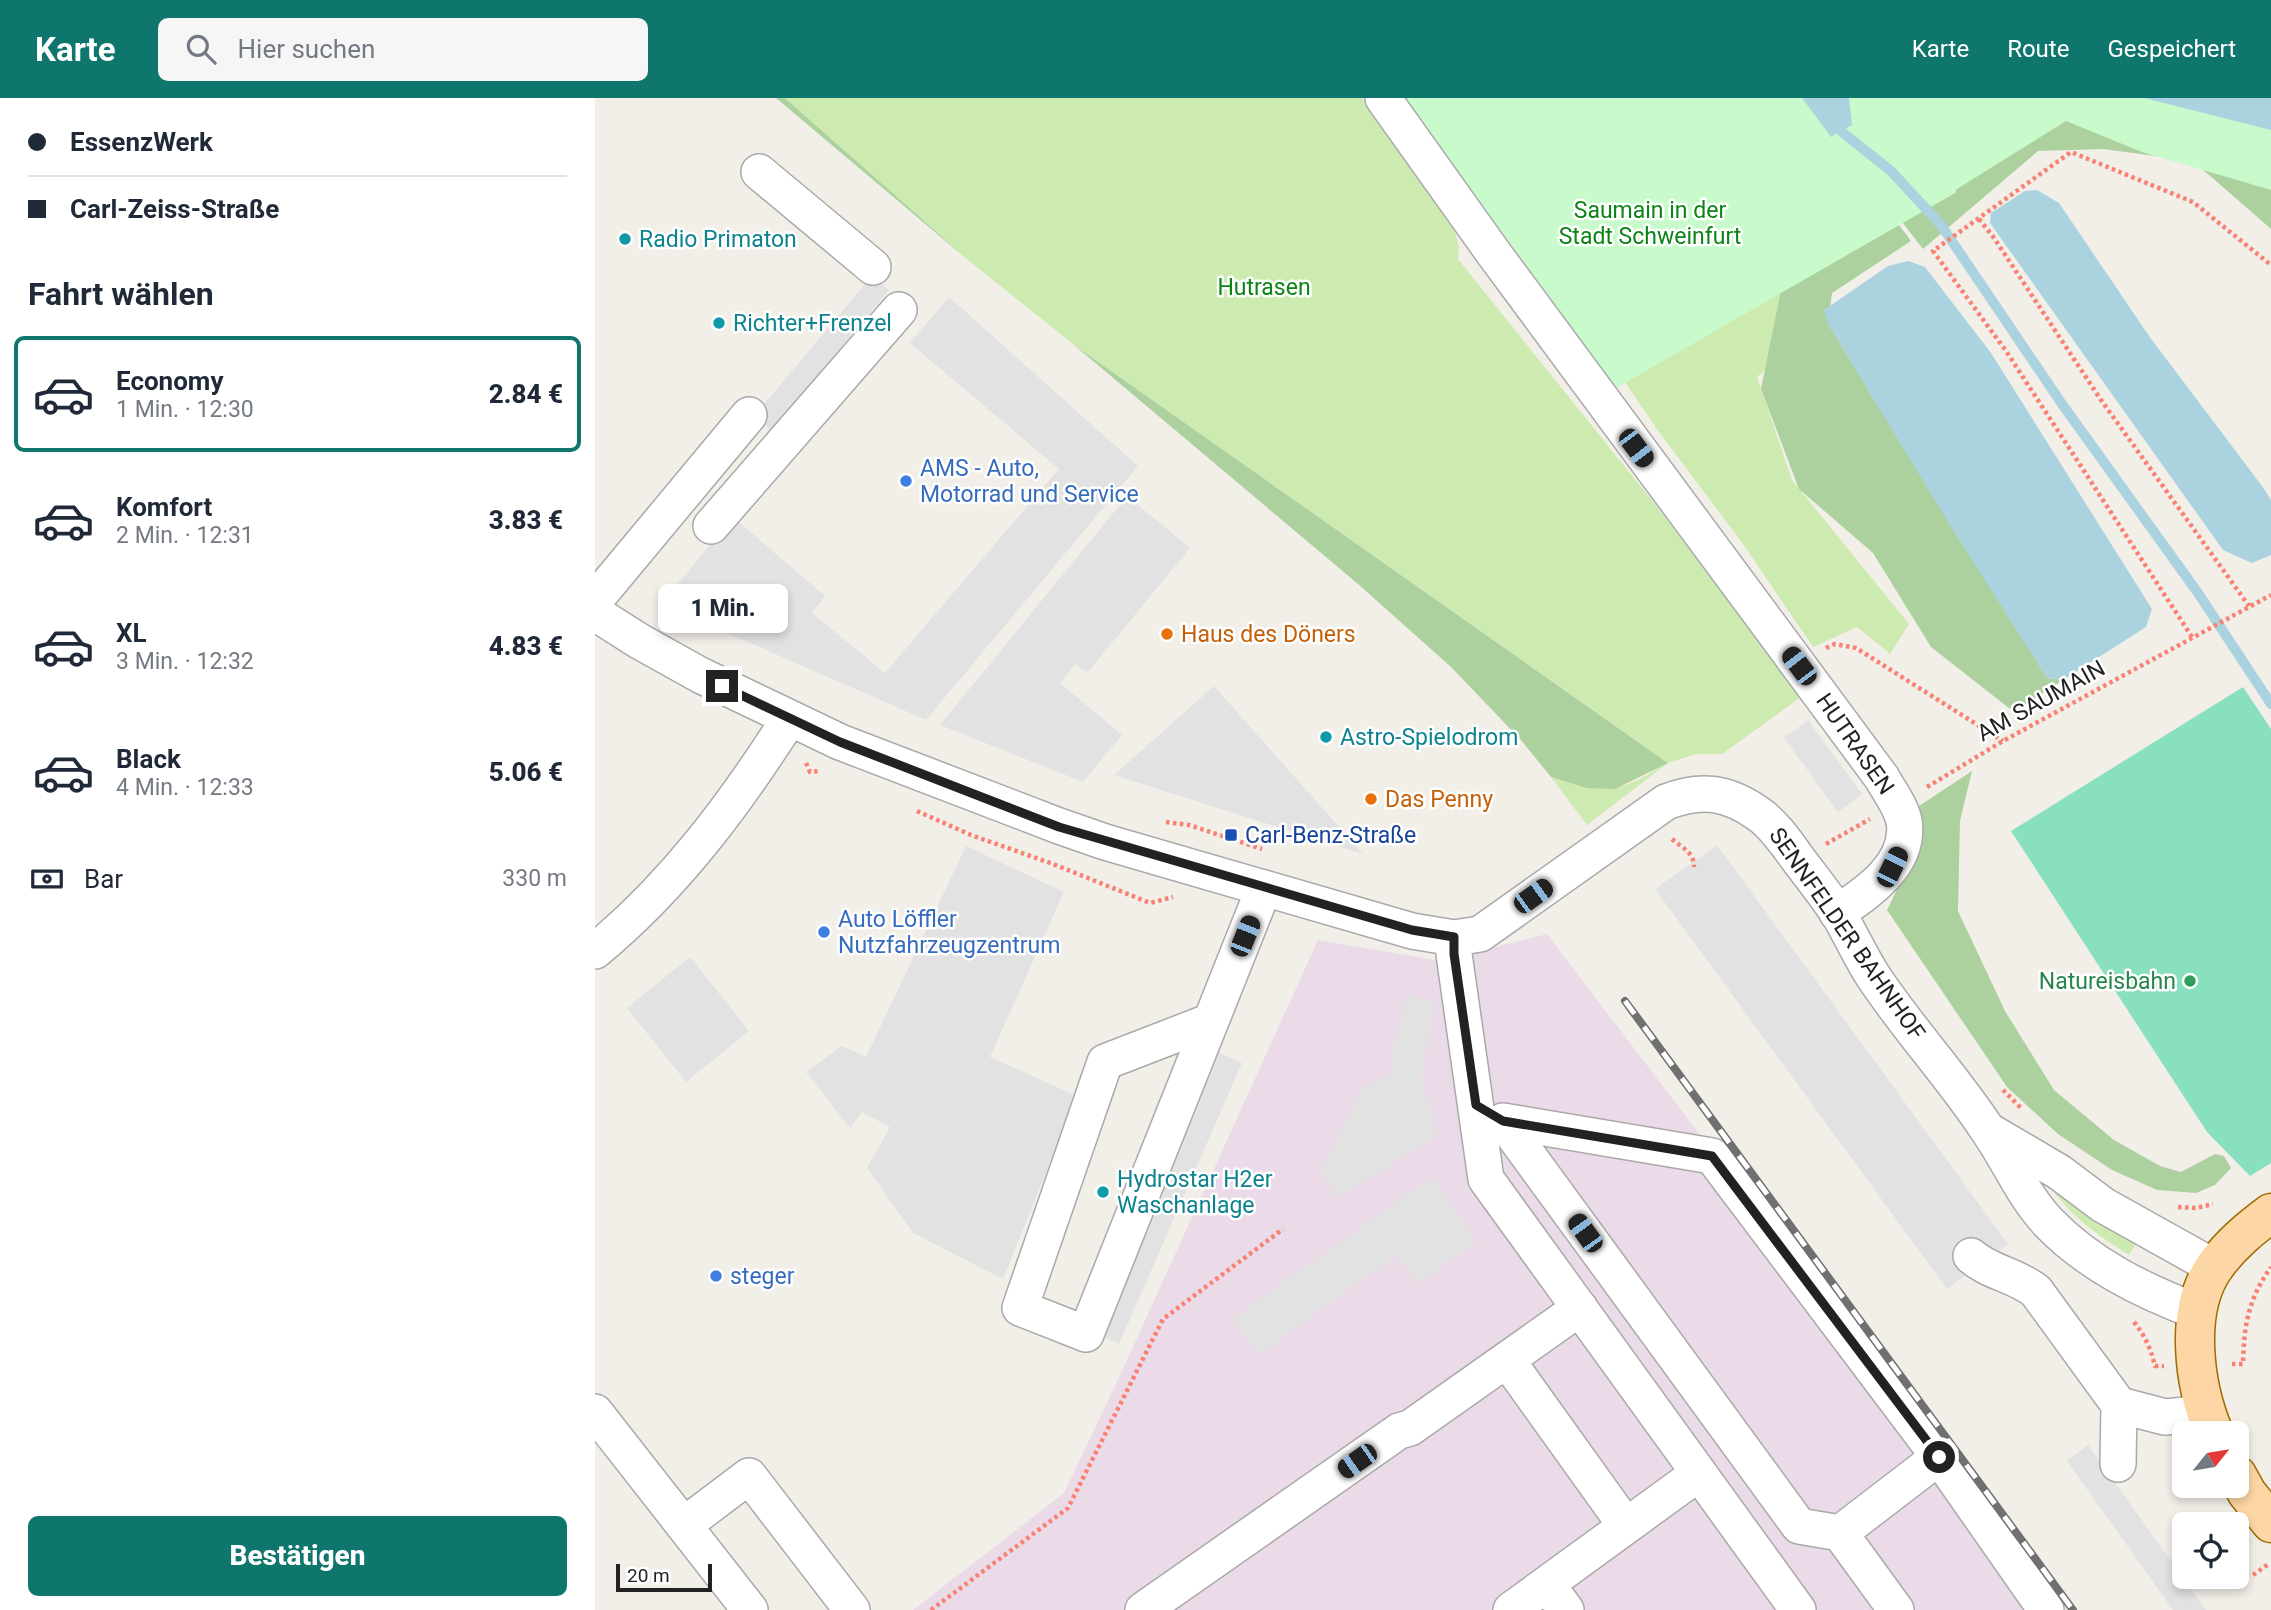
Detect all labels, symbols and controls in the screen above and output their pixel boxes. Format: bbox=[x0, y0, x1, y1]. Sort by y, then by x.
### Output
search box bbox=[158, 18, 648, 81]
text: Karte bbox=[35, 30, 116, 69]
icon: search bbox=[182, 30, 220, 68]
text: Hier suchen bbox=[238, 34, 375, 64]
text: Karte bbox=[1912, 35, 1969, 63]
text: Route bbox=[2007, 35, 2069, 63]
text: Gespeichert bbox=[2107, 35, 2236, 63]
text: EssenzWerk bbox=[70, 127, 213, 157]
text: Carl-Zeiss-Straße bbox=[70, 194, 279, 224]
park label: Saumain in der Stadt Schweinfurt bbox=[1559, 197, 1741, 250]
place label: Radio Primaton bbox=[639, 226, 797, 253]
marker: Radio Primaton bbox=[617, 231, 633, 247]
park label: Hutrasen bbox=[1217, 274, 1311, 301]
text: Fahrt wählen bbox=[28, 275, 214, 313]
place label: Richter+Frenzel bbox=[733, 310, 892, 337]
marker: Richter+Frenzel bbox=[711, 315, 727, 331]
icon: car bbox=[32, 363, 95, 426]
text: Economy bbox=[116, 366, 223, 396]
text: 2.84 € bbox=[489, 379, 563, 409]
text: 1 Min. · 12:30 bbox=[116, 396, 254, 423]
car bbox=[1615, 425, 1658, 471]
place label: AMS - Auto, Motorrad und Service bbox=[920, 455, 1139, 508]
marker: AMS - Auto, Motorrad und Service bbox=[898, 473, 914, 489]
icon: car bbox=[32, 489, 95, 552]
text: Komfort bbox=[116, 492, 212, 522]
text: 3.83 € bbox=[489, 505, 563, 535]
text: 2 Min. · 12:31 bbox=[116, 522, 254, 549]
callout: 1 Min. bbox=[657, 584, 787, 634]
text: 1 Min. bbox=[690, 595, 756, 622]
icon: car bbox=[32, 615, 95, 678]
text: XL bbox=[116, 618, 147, 648]
place label: Haus des Döners bbox=[1181, 621, 1356, 648]
marker: Haus des Döners bbox=[1159, 626, 1175, 642]
text: 4.83 € bbox=[489, 631, 563, 661]
car bbox=[1778, 643, 1821, 689]
text: 3 Min. · 12:32 bbox=[116, 648, 254, 675]
street label: AM SAUMAIN bbox=[1972, 655, 2110, 747]
route end bbox=[706, 670, 738, 702]
street label: HUTRASEN bbox=[1810, 688, 1900, 800]
place label: Astro-Spielodrom bbox=[1340, 724, 1518, 751]
marker: Astro-Spielodrom bbox=[1318, 729, 1334, 745]
icon: car bbox=[32, 741, 95, 804]
text: Black bbox=[116, 744, 181, 774]
text: 5.06 € bbox=[489, 757, 563, 787]
text: 4 Min. · 12:33 bbox=[116, 774, 254, 801]
place label: Das Penny bbox=[1385, 786, 1493, 813]
marker: Das Penny bbox=[1363, 791, 1379, 807]
place label: Carl-Benz-Straße bbox=[1245, 822, 1416, 849]
street label: SENNFELDER BAHNHOF bbox=[1763, 823, 1931, 1046]
marker: Carl-Benz-Straße bbox=[1223, 827, 1239, 843]
car bbox=[1874, 844, 1911, 890]
icon: cash bbox=[28, 860, 66, 898]
text: Bar bbox=[84, 864, 123, 894]
text: 330 m bbox=[502, 865, 567, 892]
car bbox=[1510, 875, 1557, 917]
place label: Auto Löffler Nutzfahrzeugzentrum bbox=[838, 906, 1060, 959]
car bbox=[1228, 913, 1263, 959]
marker: Auto Löffler Nutzfahrzeugzentrum bbox=[816, 924, 832, 940]
place label: Natureisbahn bbox=[2039, 968, 2176, 995]
marker: Natureisbahn bbox=[2182, 973, 2198, 989]
place label: Hydrostar H2er Waschanlage bbox=[1117, 1166, 1273, 1219]
marker: Hydrostar H2er Waschanlage bbox=[1095, 1184, 1111, 1200]
car bbox=[1565, 1210, 1606, 1256]
place label: steger bbox=[730, 1263, 795, 1290]
marker: steger bbox=[708, 1268, 724, 1284]
north arrow bbox=[2172, 1421, 2249, 1498]
map controls bbox=[2172, 1421, 2249, 1589]
car bbox=[1334, 1440, 1381, 1482]
route start bbox=[1923, 1441, 1955, 1473]
button: locate bbox=[2172, 1512, 2249, 1589]
button: Bestätigen bbox=[28, 1516, 567, 1596]
scale bar bbox=[616, 1561, 712, 1593]
text: 20 m bbox=[627, 1564, 670, 1587]

